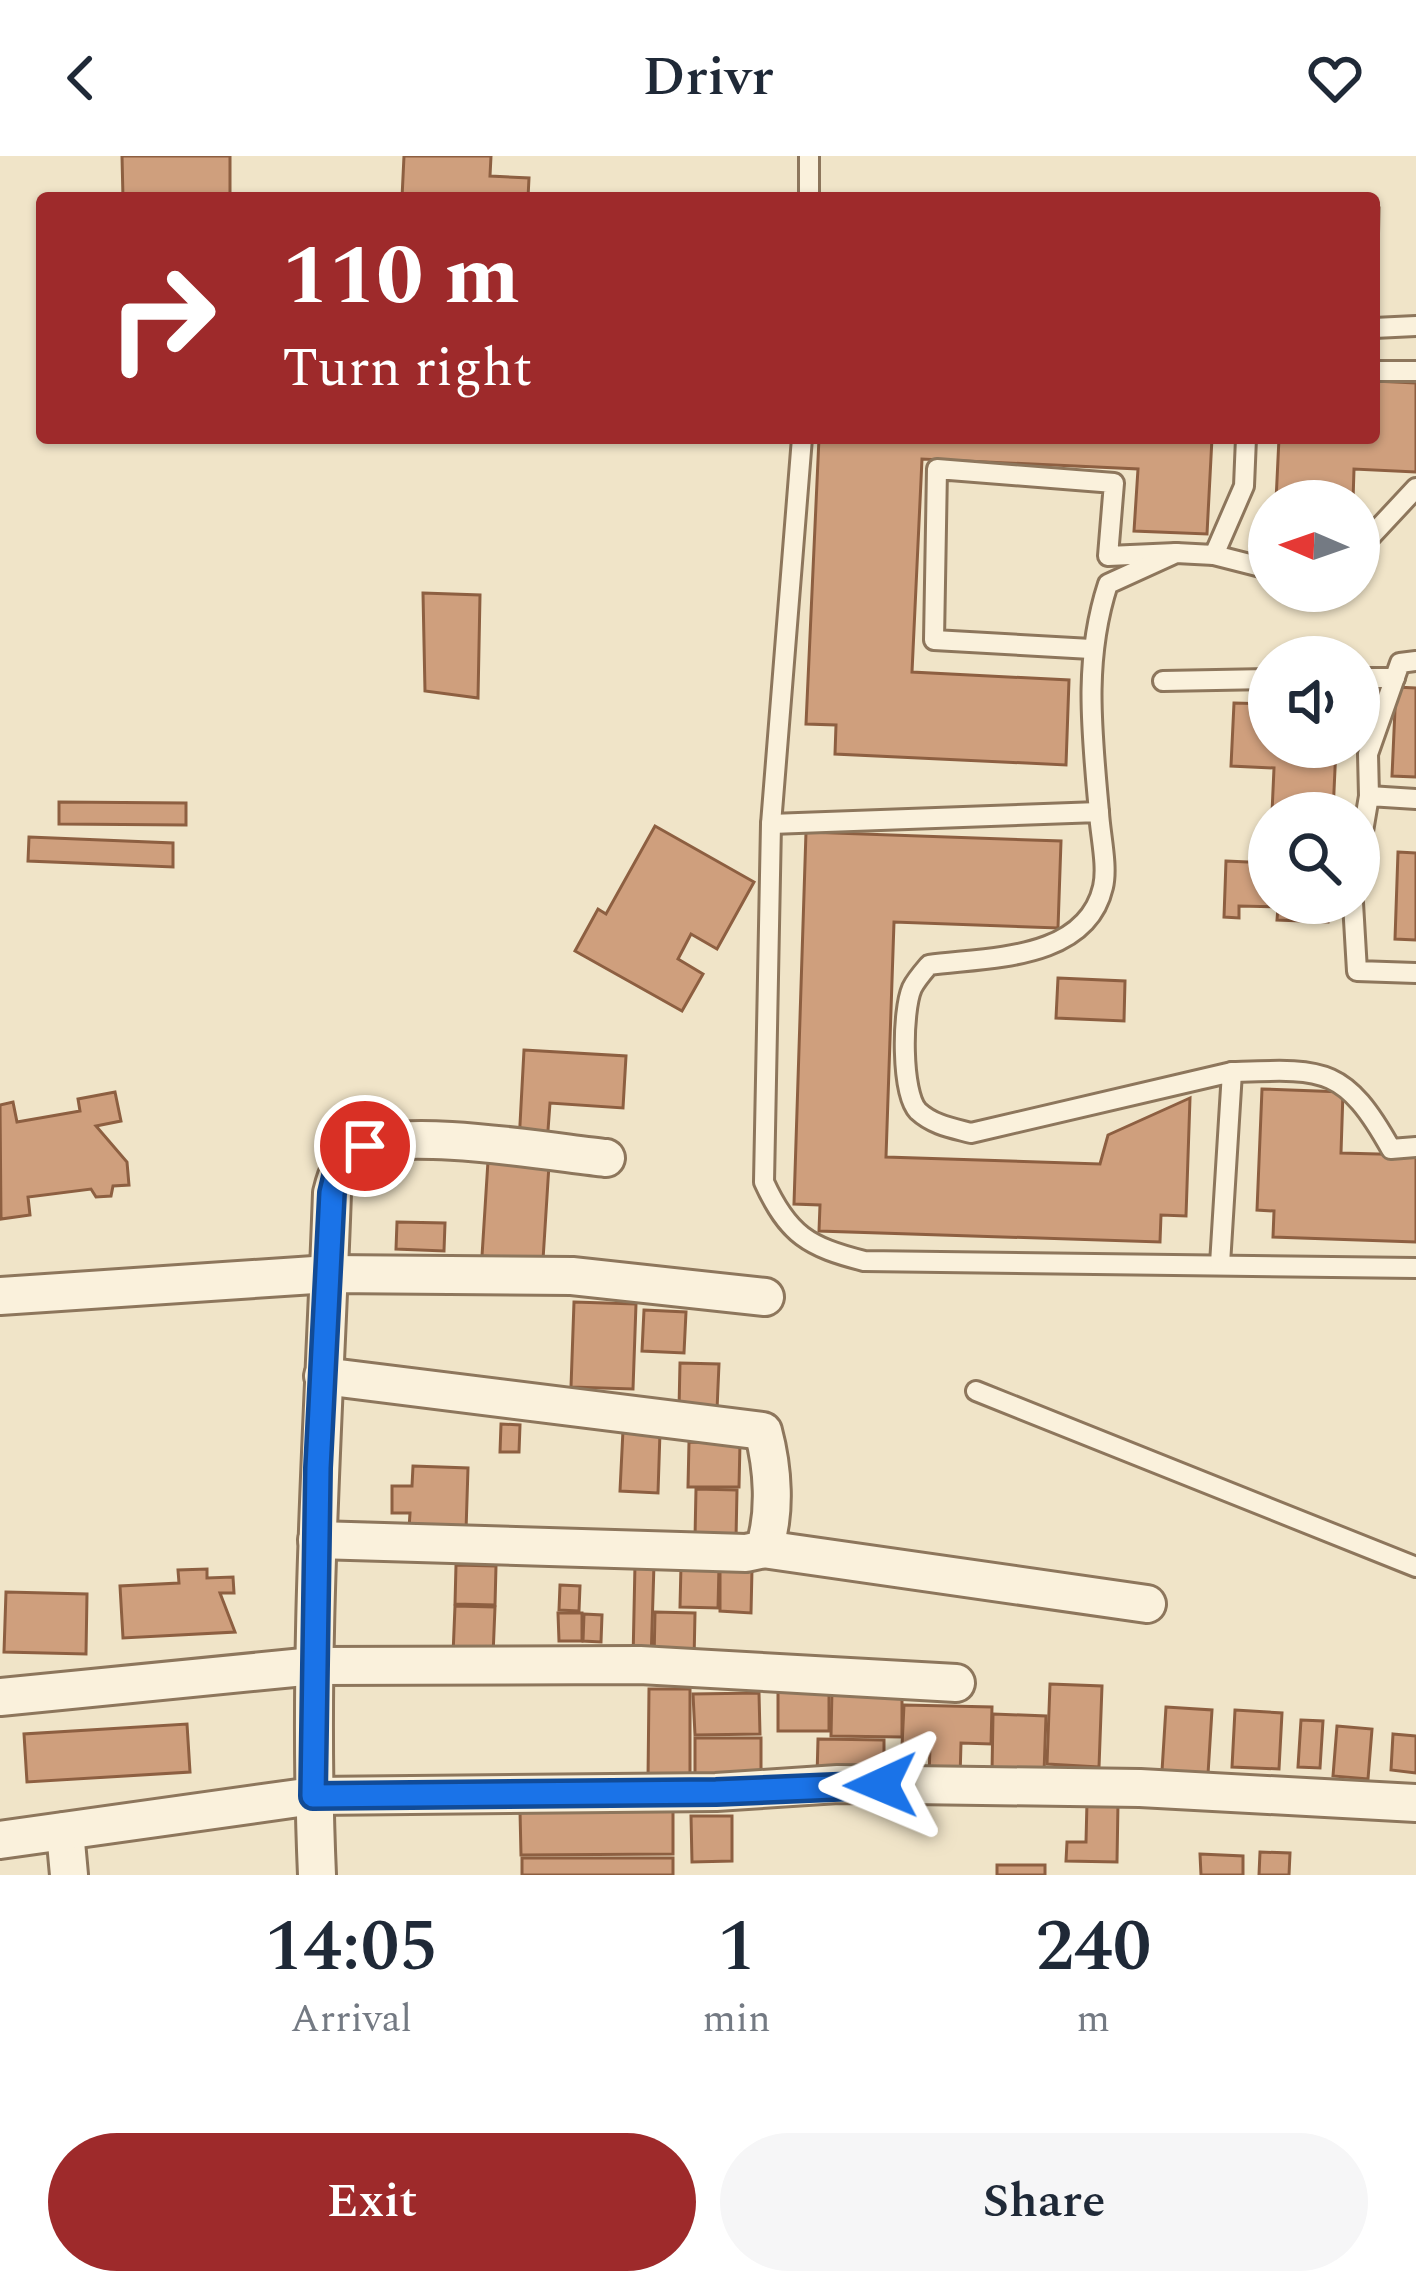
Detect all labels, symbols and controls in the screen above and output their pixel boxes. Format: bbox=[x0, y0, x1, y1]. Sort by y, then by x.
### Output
text: Drivr bbox=[642, 37, 774, 119]
icon: back bbox=[48, 45, 114, 111]
icon: heart bbox=[1302, 45, 1368, 111]
text: 110 m bbox=[282, 213, 520, 341]
icon: right bbox=[84, 240, 240, 396]
text: Turn right bbox=[282, 328, 532, 410]
north arrow bbox=[1248, 480, 1380, 612]
map controls bbox=[1248, 480, 1380, 924]
button: sound bbox=[1248, 636, 1380, 768]
button: search bbox=[1248, 792, 1380, 924]
pin bbox=[314, 1095, 416, 1197]
icon: arrive bbox=[332, 1113, 398, 1179]
position arrow bbox=[818, 1722, 944, 1848]
text: 14:05 bbox=[265, 1893, 438, 2002]
text: 1 bbox=[717, 1893, 756, 2002]
text: 240 bbox=[1036, 1893, 1151, 2002]
text: Arrival bbox=[291, 1990, 412, 2049]
text: min bbox=[703, 1990, 771, 2049]
text: m bbox=[1077, 1990, 1110, 2049]
button: Exit bbox=[48, 2133, 696, 2271]
button: Share bbox=[720, 2133, 1368, 2271]

